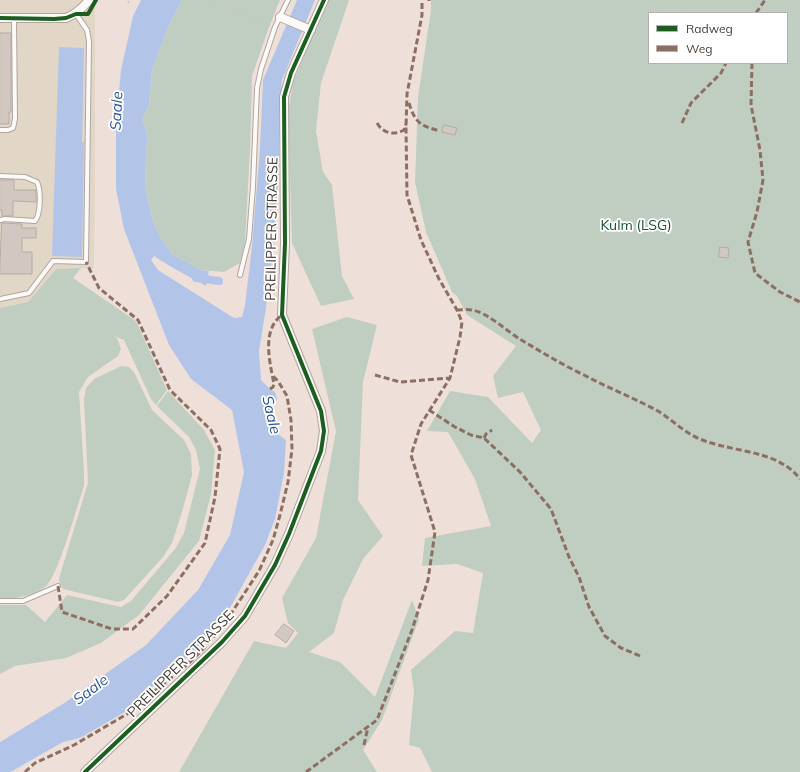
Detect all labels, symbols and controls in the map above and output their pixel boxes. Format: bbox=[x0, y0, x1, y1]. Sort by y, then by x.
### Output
legend bbox=[648, 12, 788, 64]
text: Radweg bbox=[686, 21, 733, 36]
text: Weg bbox=[686, 41, 712, 56]
water label: Saale bbox=[107, 91, 127, 131]
street label: PREILIPPER STRASSE bbox=[262, 157, 282, 301]
park label: Kulm (LSG) bbox=[600, 218, 672, 234]
water label: Saale bbox=[258, 394, 284, 436]
street label: PREILIPPER STRASSE bbox=[124, 607, 238, 721]
water label: Saale bbox=[70, 671, 112, 709]

